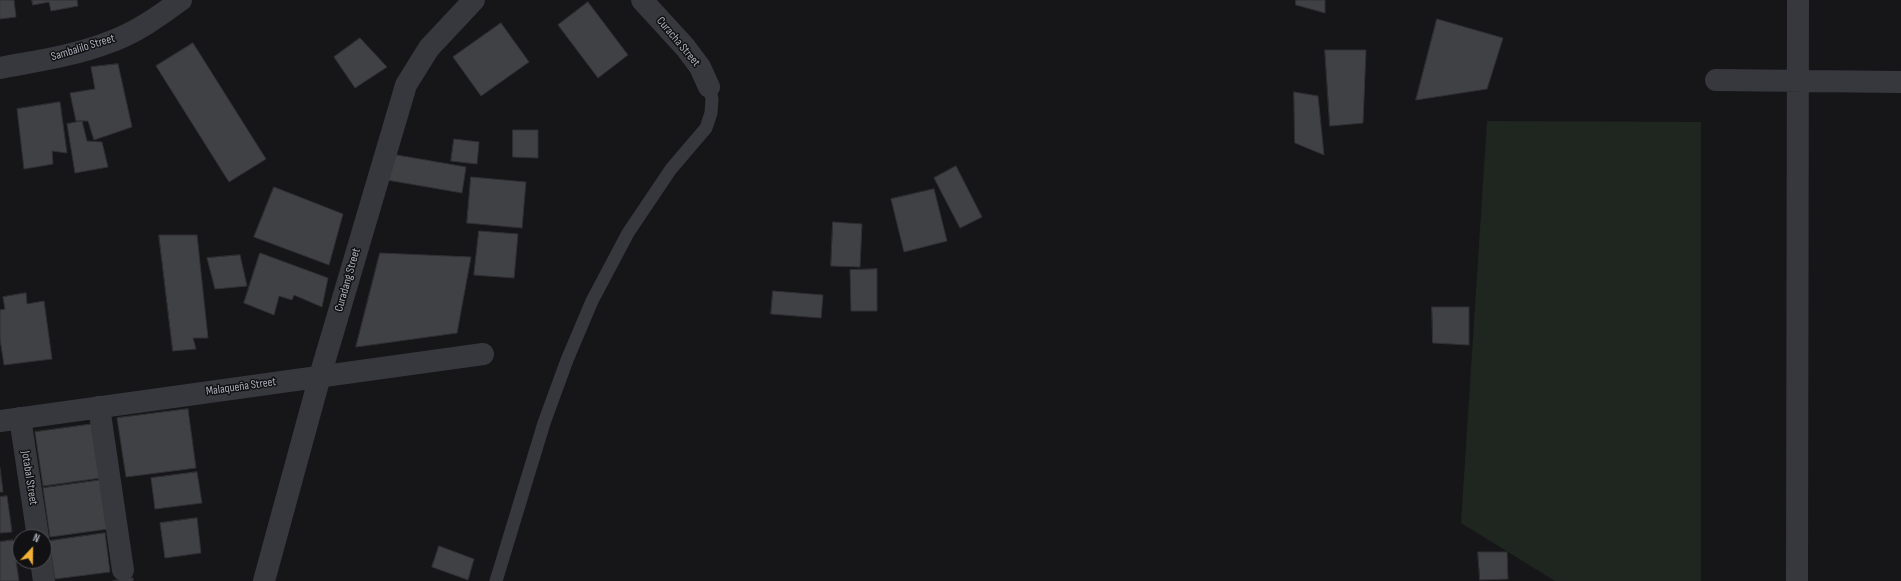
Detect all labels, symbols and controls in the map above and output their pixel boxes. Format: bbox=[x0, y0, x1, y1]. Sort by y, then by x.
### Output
street label: Curacha Street bbox=[653, 14, 703, 70]
street label: Sambalilo Street bbox=[49, 31, 117, 65]
street label: Curadang Street bbox=[332, 247, 364, 313]
street label: Malaqueña Street bbox=[205, 375, 277, 399]
street label: Jotabal Street bbox=[18, 450, 40, 506]
north arrow bbox=[12, 529, 52, 569]
text: N bbox=[31, 531, 41, 545]

